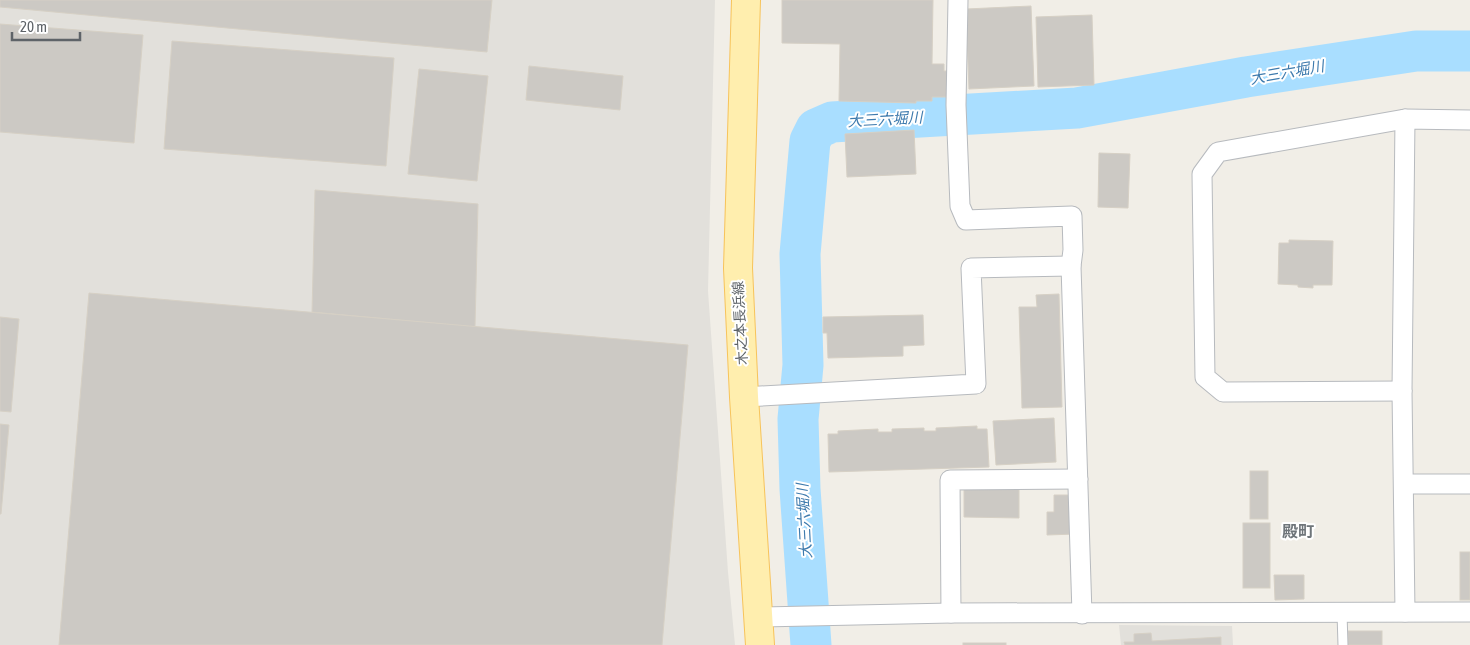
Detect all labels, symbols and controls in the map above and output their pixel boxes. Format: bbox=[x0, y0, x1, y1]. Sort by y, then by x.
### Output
scale bar bbox=[12, 10, 80, 42]
text: 20 m bbox=[20, 18, 47, 35]
water label: 大三六堀川 bbox=[1249, 57, 1327, 87]
water label: 大三六堀川 bbox=[847, 108, 925, 129]
street label: 木之本長浜線 bbox=[730, 281, 750, 365]
water label: 大三六堀川 bbox=[793, 481, 814, 559]
district label: 殿町 bbox=[1282, 522, 1314, 540]

